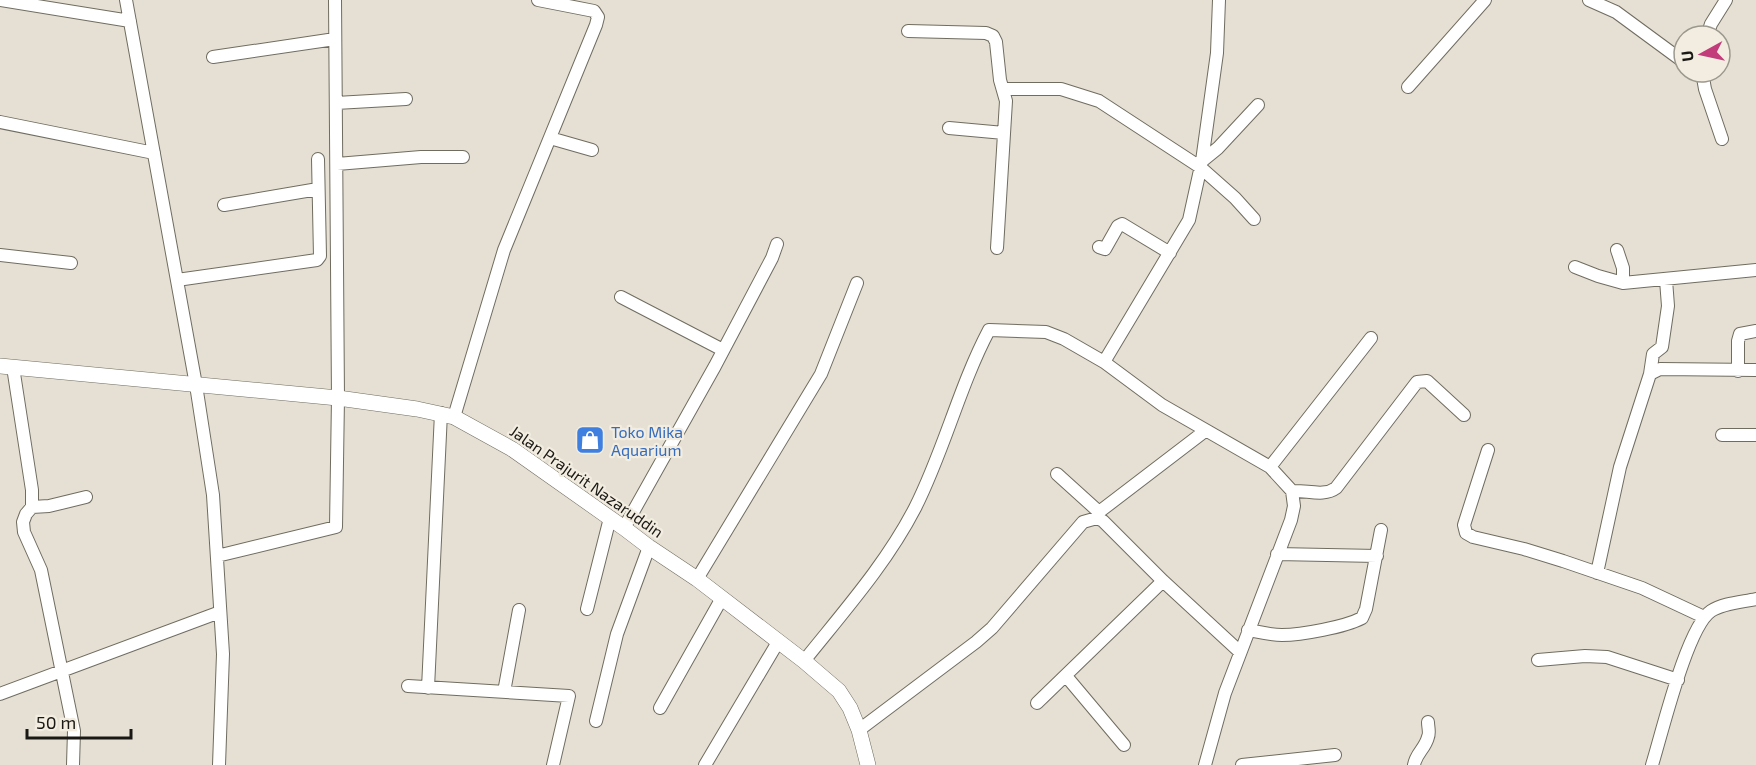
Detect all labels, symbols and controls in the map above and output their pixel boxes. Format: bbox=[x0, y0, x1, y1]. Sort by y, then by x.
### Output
north arrow bbox=[1672, 24, 1732, 84]
text: U bbox=[1676, 49, 1697, 63]
street label: Jalan Prajurit Nazaruddin bbox=[506, 421, 667, 542]
place label: Toko Mika Aquarium bbox=[611, 422, 683, 459]
shop icon: Toko Mika Aquarium bbox=[574, 424, 606, 456]
scale bar bbox=[27, 702, 130, 740]
text: 50 m bbox=[36, 711, 76, 733]

